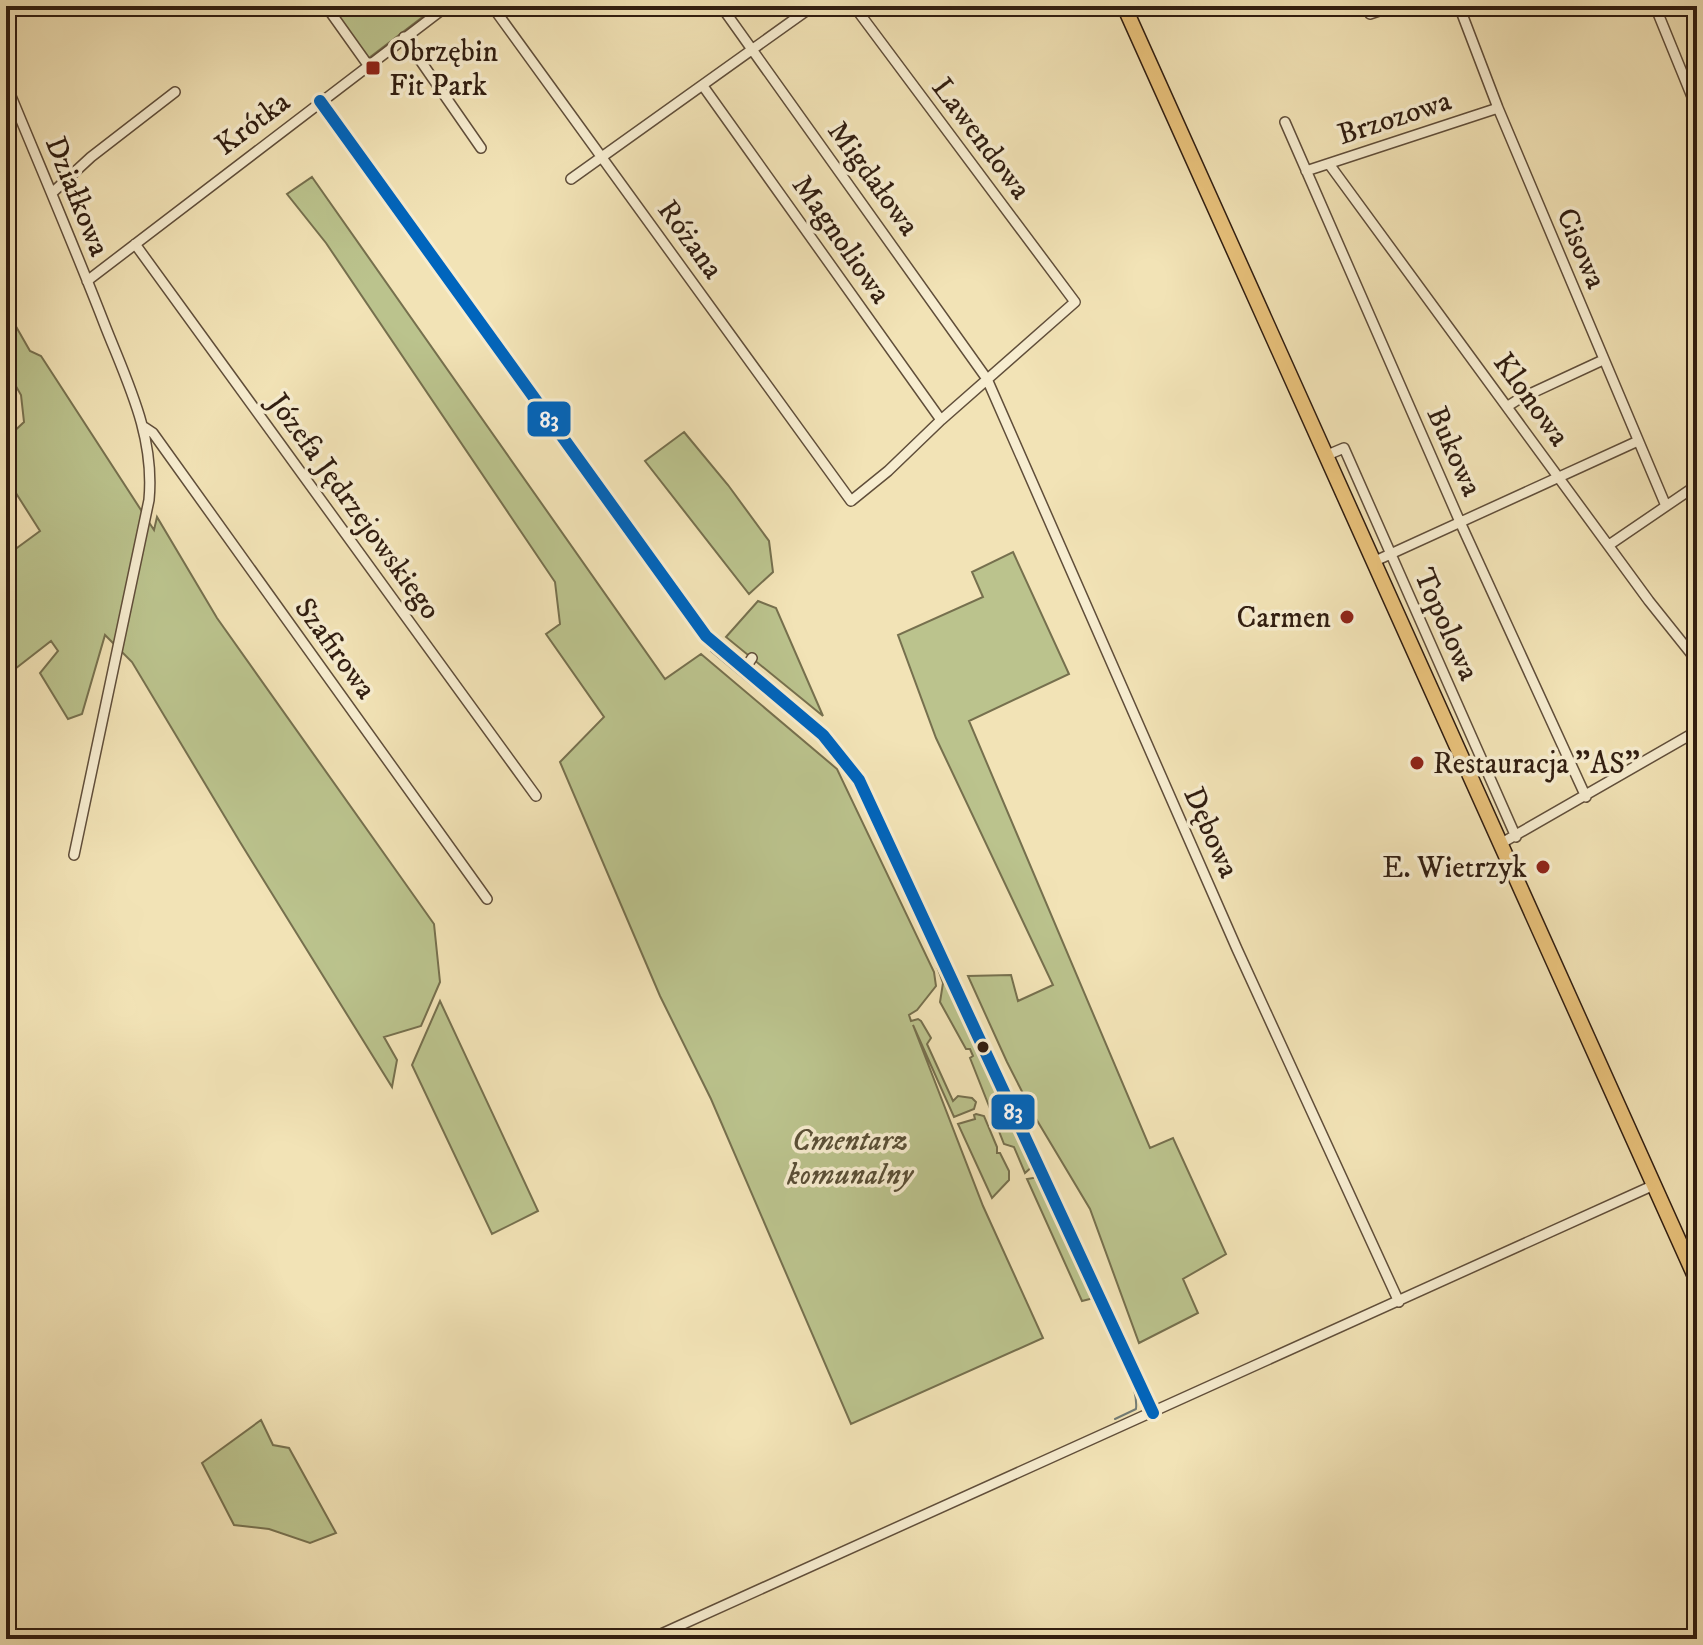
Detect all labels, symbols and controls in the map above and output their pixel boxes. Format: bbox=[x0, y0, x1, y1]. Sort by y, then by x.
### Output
place label: Obrzębin Fit Park bbox=[389, 34, 499, 105]
marker: Obrzębin Fit Park bbox=[364, 59, 382, 77]
street label: Lawendowa bbox=[923, 71, 1039, 207]
street label: Brzozowa bbox=[1333, 83, 1456, 154]
street label: Krótka bbox=[208, 84, 298, 164]
street label: Migdałowa bbox=[819, 114, 927, 244]
street label: Działkowa bbox=[36, 131, 117, 262]
street label: Magnoliowa bbox=[783, 169, 899, 311]
street label: Różana bbox=[649, 193, 731, 287]
street label: Cisowa bbox=[1547, 203, 1614, 295]
street label: Klonowa bbox=[1484, 346, 1577, 454]
street label: Józefa Jędrzejowskiego bbox=[257, 384, 448, 627]
line badge: 83 bbox=[526, 400, 572, 438]
street label: Bukowa bbox=[1418, 401, 1490, 503]
text: 83 bbox=[539, 407, 559, 434]
street label: Topolowa bbox=[1405, 563, 1487, 687]
street label: Szafirowa bbox=[286, 591, 384, 707]
place label: Carmen bbox=[1237, 600, 1331, 637]
marker: Carmen bbox=[1338, 608, 1356, 626]
place label: Restauracja "AS" bbox=[1433, 746, 1640, 783]
marker: Restauracja "AS" bbox=[1408, 754, 1426, 772]
street label: Dębowa bbox=[1174, 782, 1247, 884]
place label: E. Wietrzyk bbox=[1382, 850, 1527, 887]
marker: E. Wietrzyk bbox=[1534, 858, 1552, 876]
unlabelled marker bbox=[975, 1039, 991, 1055]
line badge: 83 bbox=[990, 1093, 1036, 1131]
text: 83 bbox=[1003, 1099, 1023, 1126]
park label: Cmentarz komunalny bbox=[786, 1123, 915, 1194]

